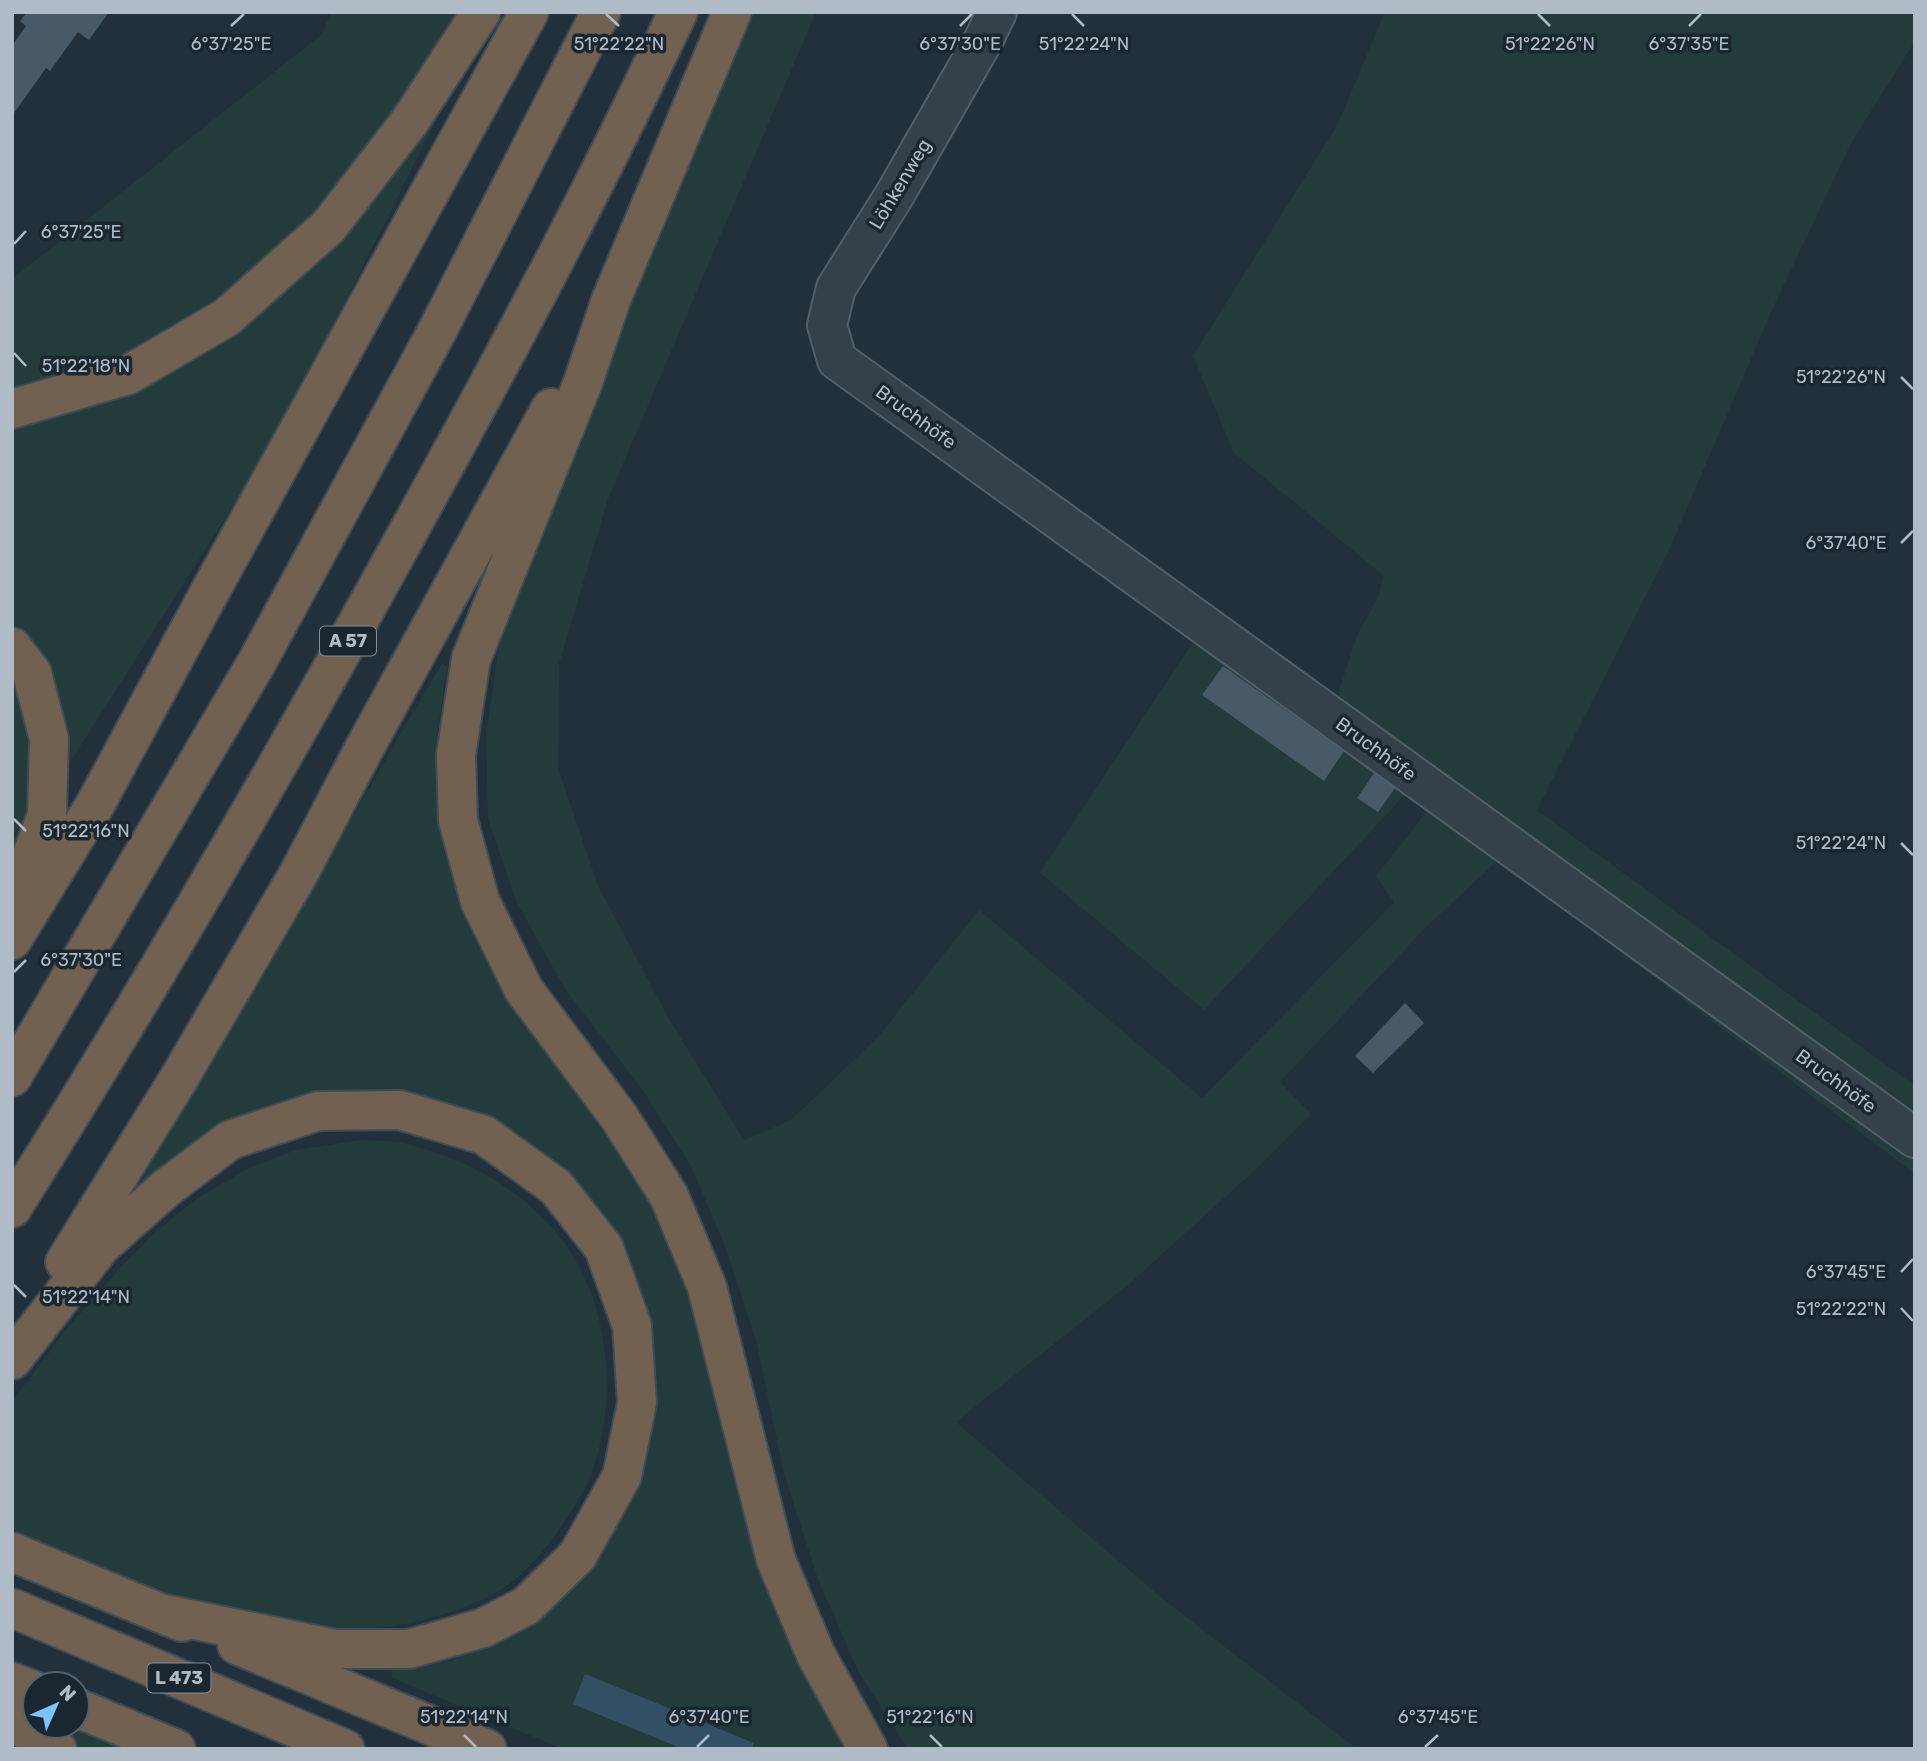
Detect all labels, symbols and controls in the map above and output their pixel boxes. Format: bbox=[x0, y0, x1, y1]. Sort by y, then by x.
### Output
text: 6°37'25"E bbox=[191, 33, 271, 55]
text: 51°22'22"N bbox=[574, 33, 664, 55]
text: 6°37'30"E bbox=[919, 33, 1001, 55]
text: 51°22'24"N bbox=[1039, 33, 1129, 55]
text: 51°22'26"N bbox=[1505, 33, 1595, 55]
text: 6°37'35"E bbox=[1649, 33, 1729, 55]
street label: Löhkenweg bbox=[864, 135, 936, 233]
text: 6°37'25"E bbox=[41, 221, 121, 243]
text: 51°22'18"N bbox=[42, 355, 130, 377]
text: 51°22'26"N bbox=[1796, 366, 1886, 388]
street label: Bruchhöfe bbox=[871, 380, 961, 454]
text: 6°37'40"E bbox=[1805, 532, 1887, 554]
road number: A 57 bbox=[320, 626, 376, 656]
street label: Bruchhöfe bbox=[1331, 712, 1421, 786]
text: 51°22'16"N bbox=[42, 820, 130, 842]
text: 51°22'24"N bbox=[1796, 832, 1886, 854]
text: 6°37'30"E bbox=[40, 949, 122, 971]
street label: Bruchhöfe bbox=[1791, 1044, 1881, 1118]
text: 6°37'45"E bbox=[1806, 1261, 1886, 1283]
text: 51°22'14"N bbox=[42, 1286, 130, 1308]
text: 51°22'22"N bbox=[1796, 1298, 1886, 1320]
road number: L 473 bbox=[148, 1664, 210, 1693]
north arrow bbox=[21, 1670, 91, 1740]
text: N bbox=[55, 1680, 81, 1706]
text: 51°22'14"N bbox=[420, 1706, 508, 1728]
text: 6°37'40"E bbox=[668, 1706, 750, 1728]
text: 51°22'16"N bbox=[886, 1706, 974, 1728]
text: 6°37'45"E bbox=[1398, 1706, 1478, 1728]

